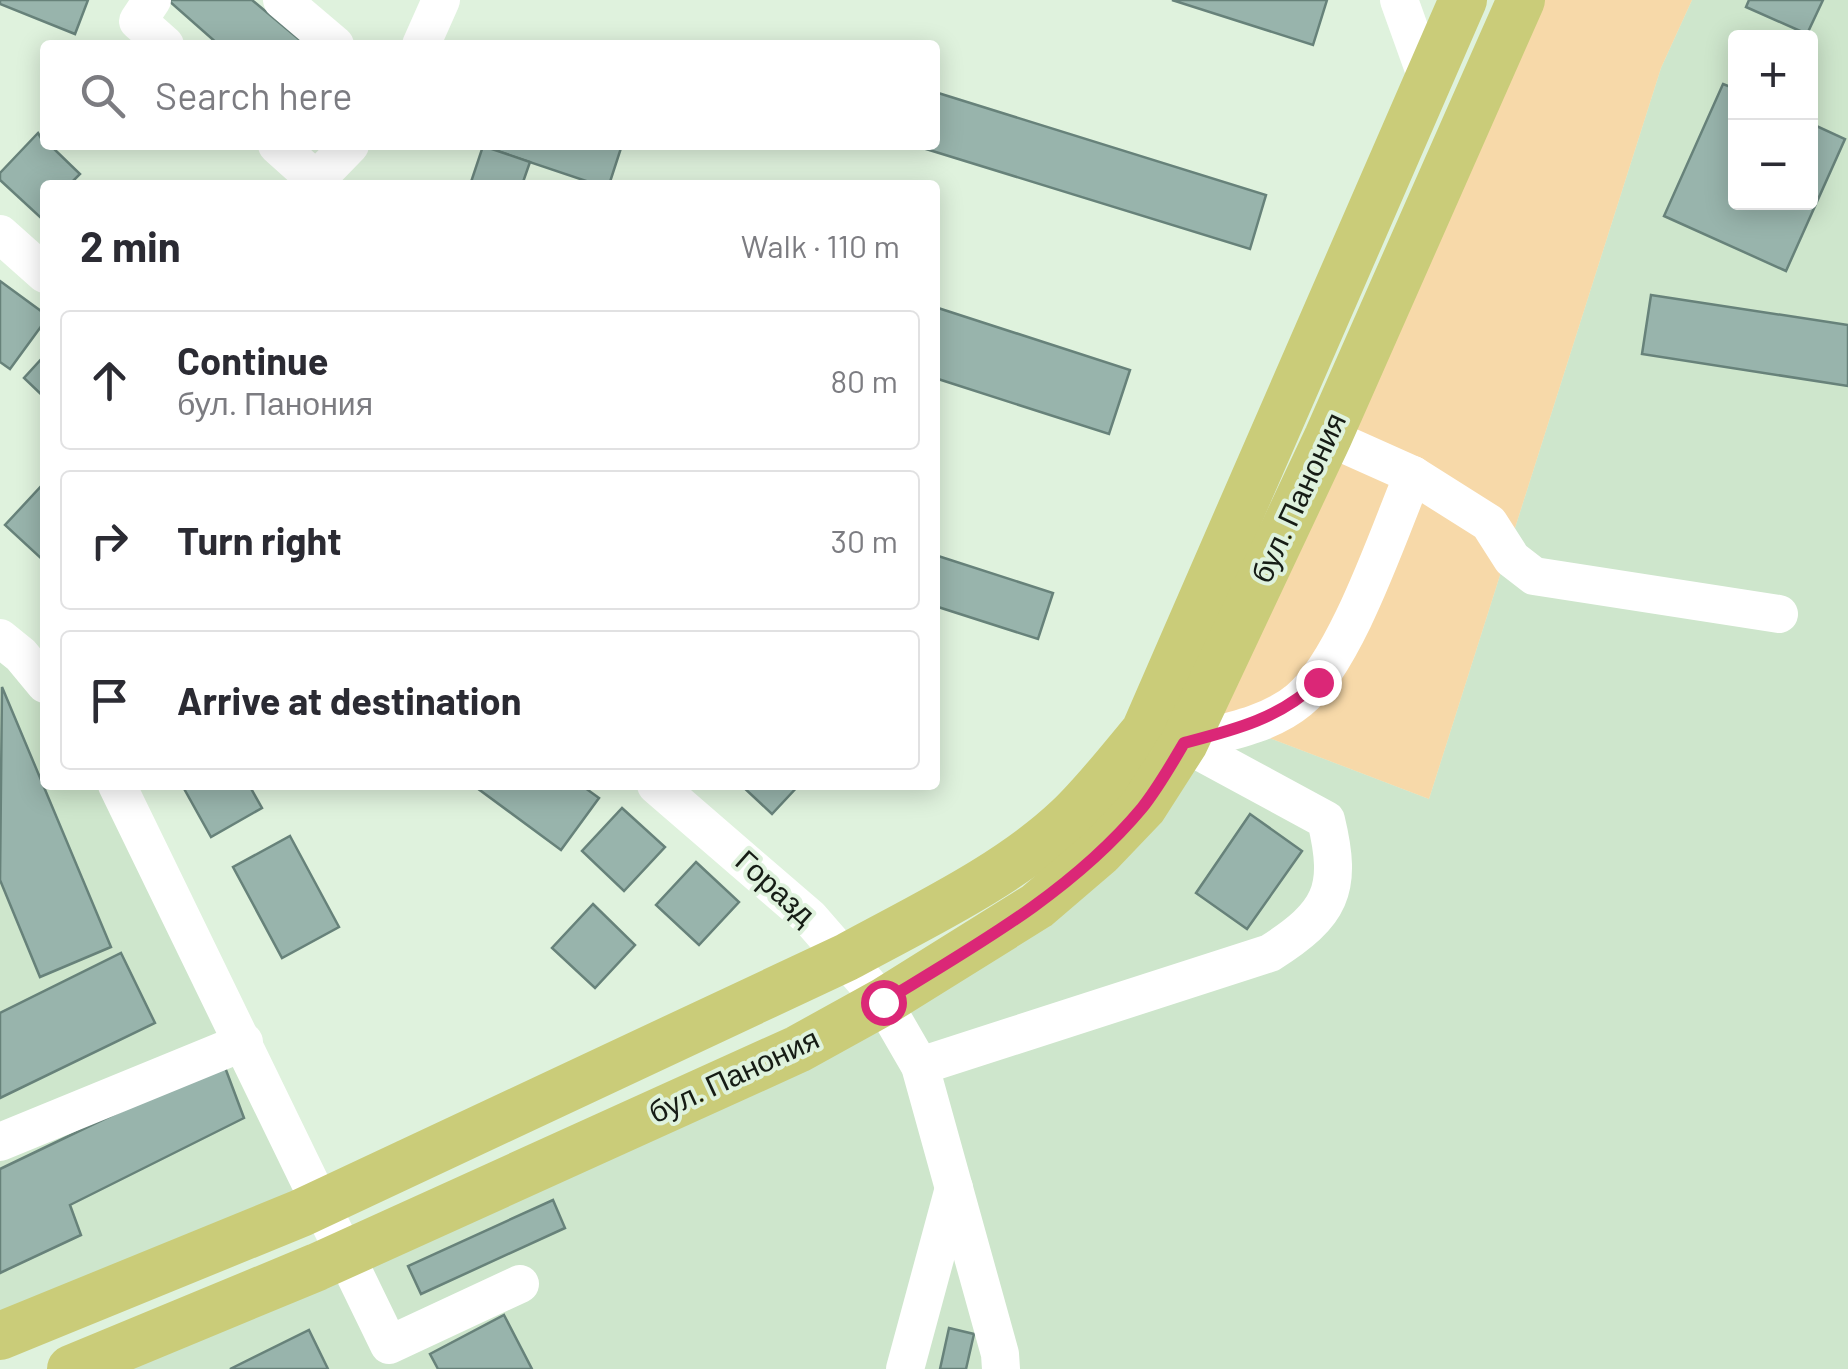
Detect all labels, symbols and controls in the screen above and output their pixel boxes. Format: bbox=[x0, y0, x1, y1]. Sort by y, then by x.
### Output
map controls bbox=[1728, 30, 1818, 210]
button: + bbox=[1728, 30, 1818, 120]
search box bbox=[40, 40, 940, 150]
icon: search bbox=[75, 68, 130, 123]
text: Search here bbox=[155, 72, 353, 118]
button: − bbox=[1728, 120, 1818, 210]
text: 2 min bbox=[80, 220, 181, 270]
text: Walk · 110 m bbox=[741, 226, 900, 264]
text: Continue bbox=[177, 337, 328, 383]
icon: ahead bbox=[82, 353, 137, 408]
text: 80 m bbox=[830, 361, 898, 399]
text: бул. Панония bbox=[177, 383, 373, 421]
street label: бул. Панония bbox=[1242, 406, 1352, 588]
icon: right bbox=[82, 513, 137, 568]
text: Turn right bbox=[177, 517, 342, 563]
text: 30 m bbox=[831, 521, 898, 559]
route end bbox=[1296, 660, 1342, 706]
icon: arrive bbox=[82, 673, 137, 728]
text: Arrive at destination bbox=[177, 677, 522, 723]
street label: Горазд bbox=[729, 841, 824, 932]
route start bbox=[861, 980, 907, 1026]
street label: бул. Панония bbox=[642, 1019, 824, 1129]

